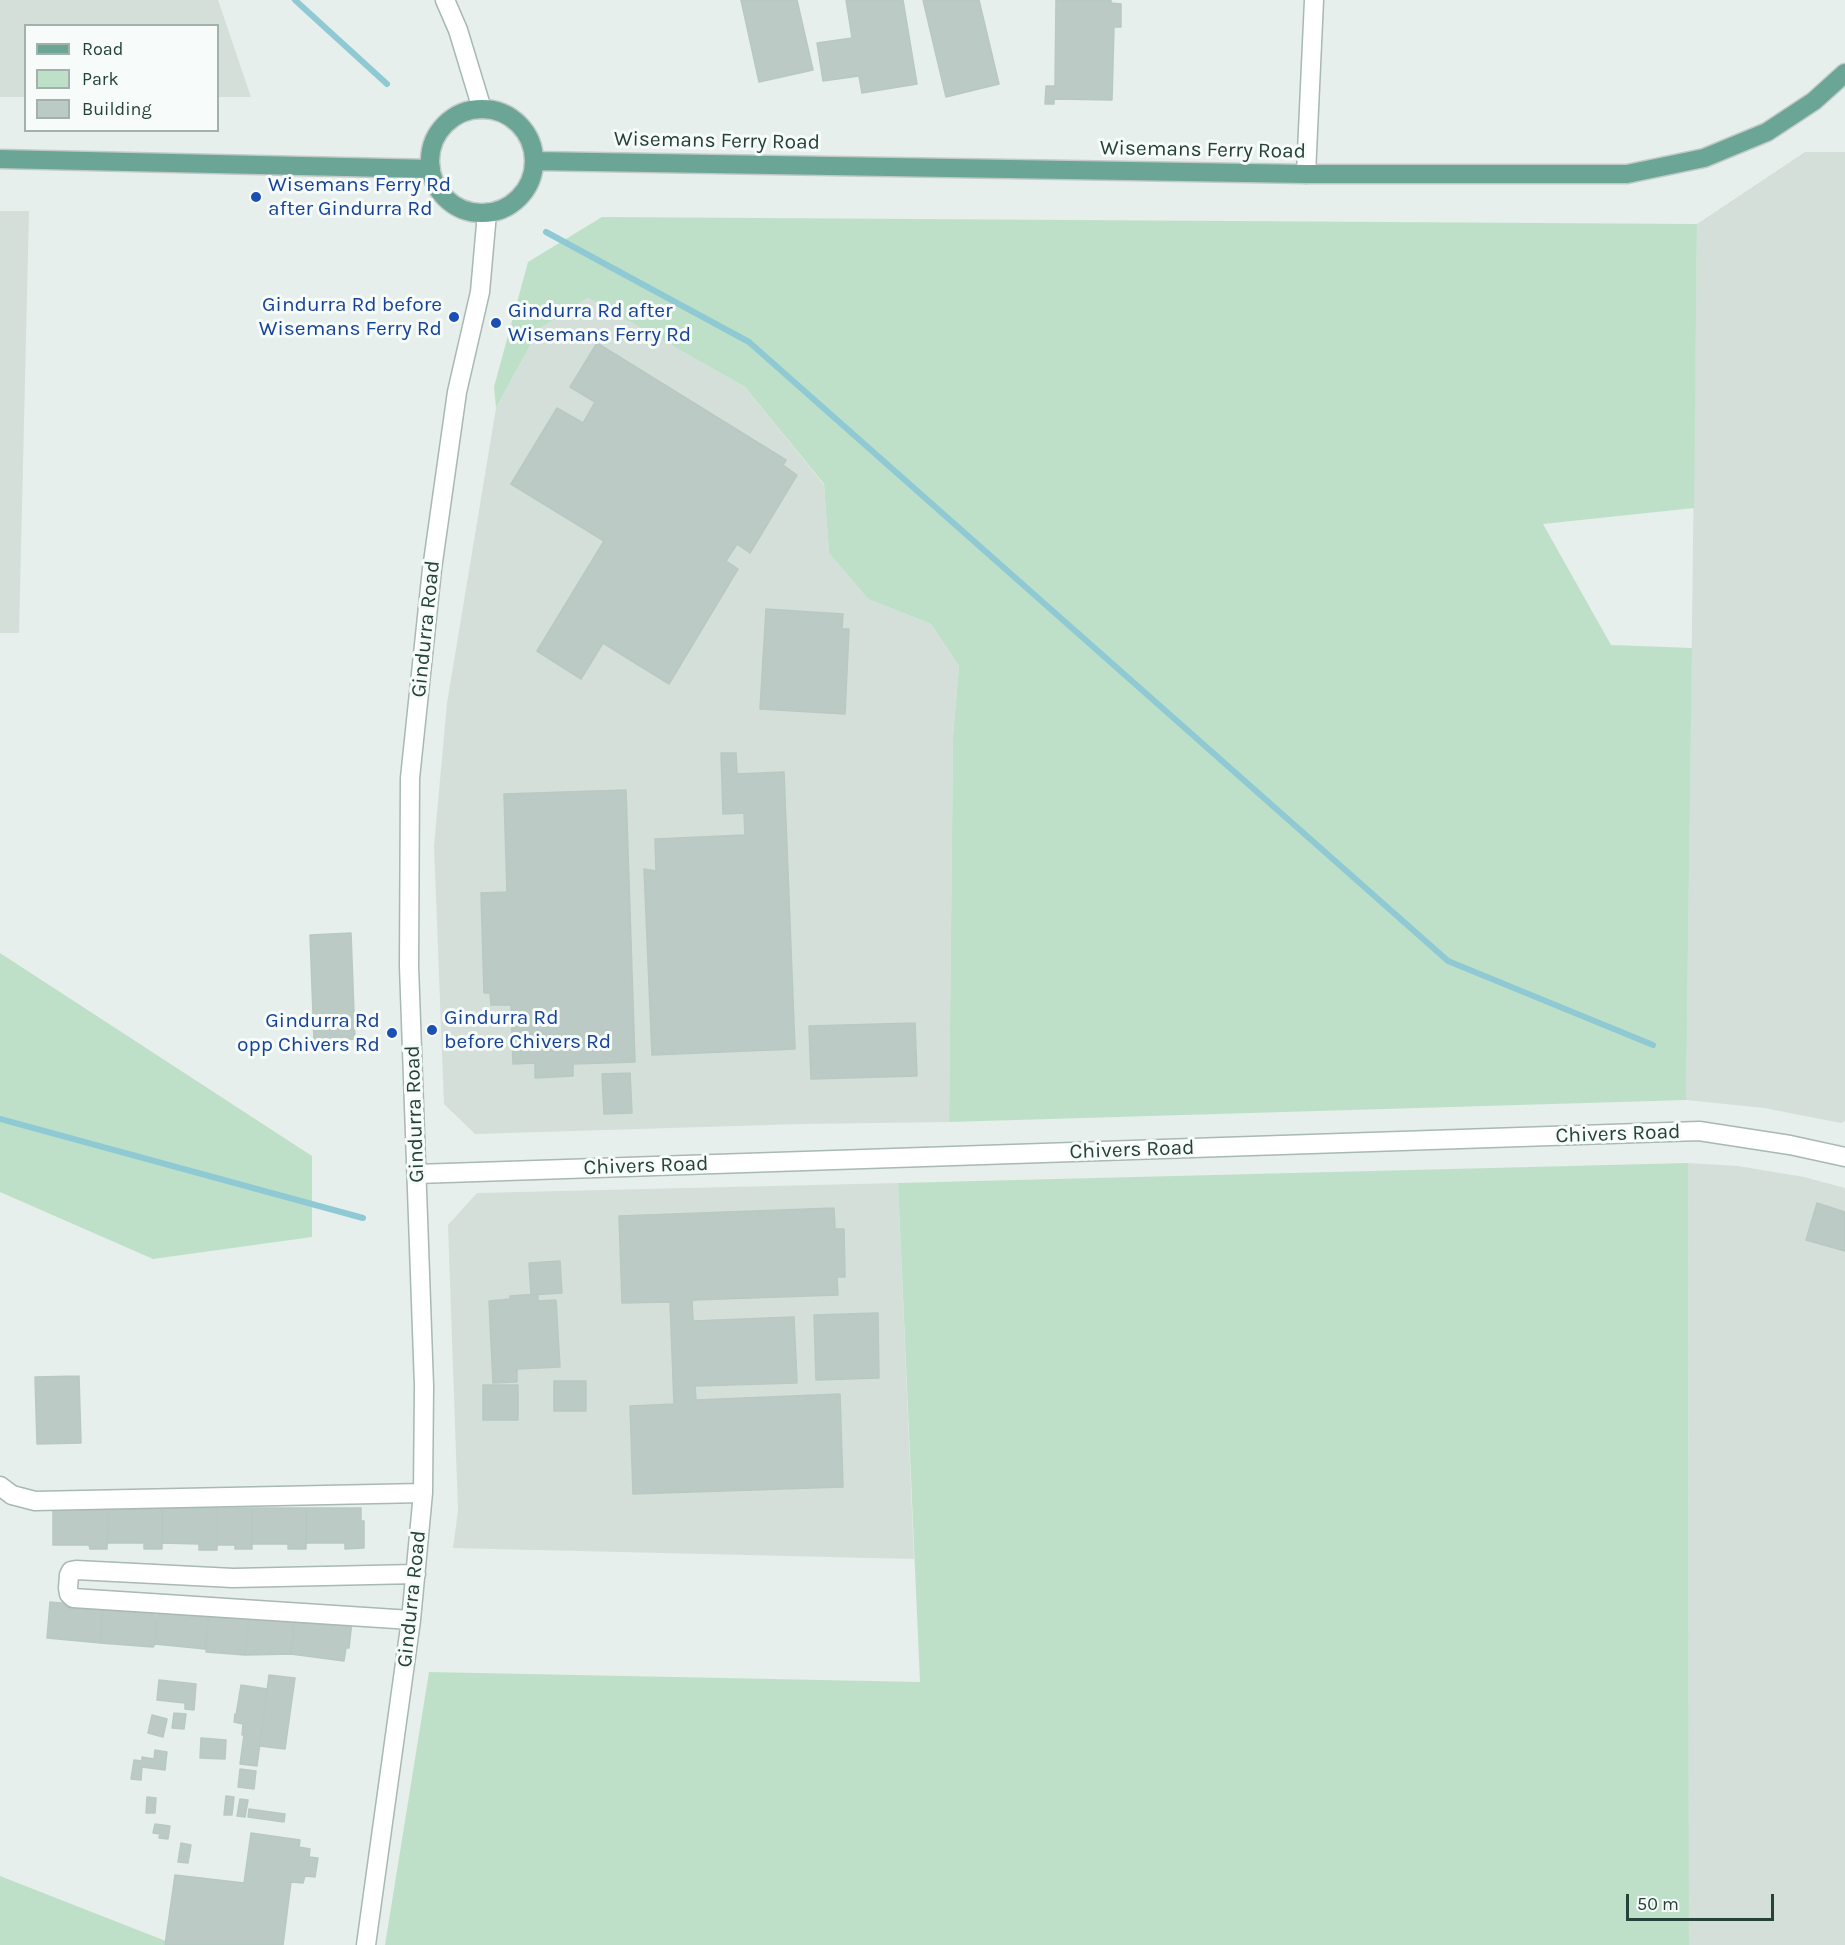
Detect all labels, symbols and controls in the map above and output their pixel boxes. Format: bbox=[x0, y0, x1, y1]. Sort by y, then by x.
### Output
legend bbox=[24, 24, 219, 132]
text: Road bbox=[82, 38, 123, 60]
text: Park bbox=[82, 68, 119, 90]
text: Building bbox=[82, 98, 152, 120]
street label: Wisemans Ferry Road bbox=[614, 127, 820, 155]
street label: Wisemans Ferry Road bbox=[1100, 136, 1306, 164]
place label: Wisemans Ferry Rd after Gindurra Rd bbox=[268, 172, 451, 222]
marker: Wisemans Ferry Rd after Gindurra Rd bbox=[249, 190, 263, 204]
place label: Gindurra Rd before Wisemans Ferry Rd bbox=[259, 292, 442, 342]
place label: Gindurra Rd after Wisemans Ferry Rd bbox=[508, 298, 691, 348]
marker: Gindurra Rd before Wisemans Ferry Rd bbox=[447, 310, 461, 324]
marker: Gindurra Rd after Wisemans Ferry Rd bbox=[489, 316, 503, 330]
street label: Gindurra Road bbox=[406, 559, 446, 699]
place label: Gindurra Rd before Chivers Rd bbox=[444, 1005, 611, 1055]
place label: Gindurra Rd opp Chivers Rd bbox=[237, 1008, 380, 1058]
marker: Gindurra Rd before Chivers Rd bbox=[425, 1023, 439, 1037]
marker: Gindurra Rd opp Chivers Rd bbox=[385, 1026, 399, 1040]
street label: Gindurra Road bbox=[400, 1045, 430, 1183]
street label: Chivers Road bbox=[1555, 1119, 1681, 1149]
street label: Chivers Road bbox=[1069, 1135, 1195, 1165]
street label: Chivers Road bbox=[583, 1151, 709, 1181]
street label: Gindurra Road bbox=[392, 1529, 432, 1669]
scale bar bbox=[1629, 1882, 1778, 1920]
text: 50 m bbox=[1637, 1893, 1679, 1915]

